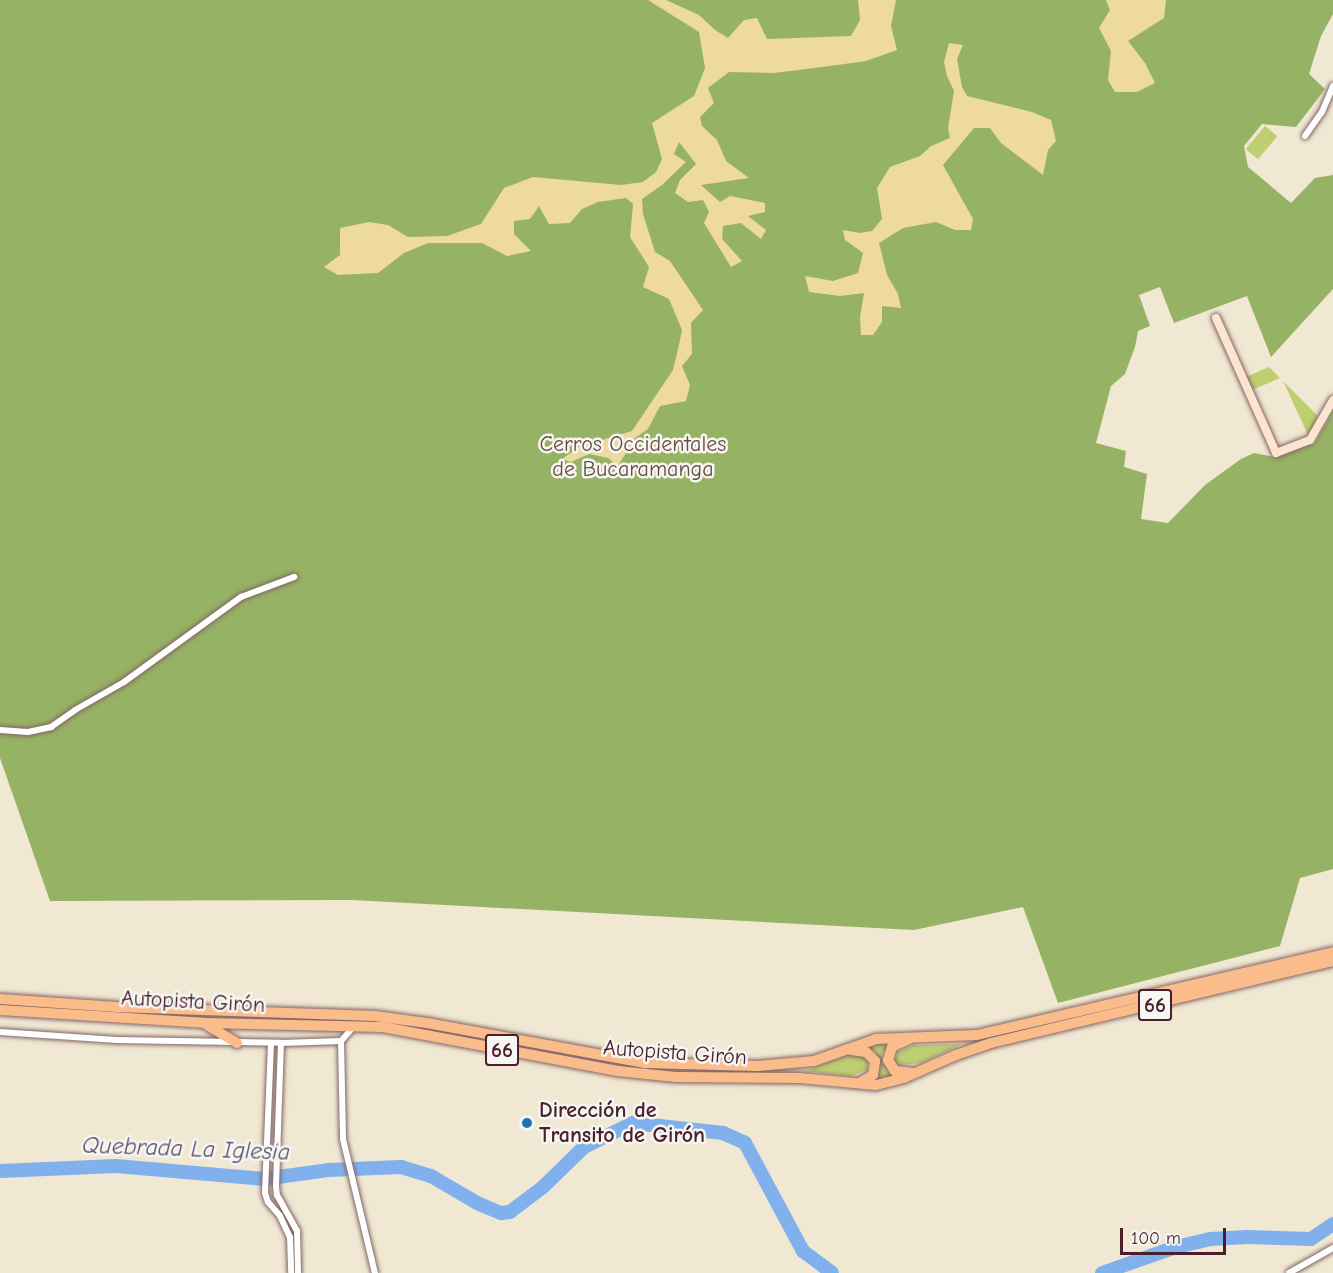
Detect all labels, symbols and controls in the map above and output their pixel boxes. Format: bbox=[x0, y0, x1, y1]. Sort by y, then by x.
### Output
park label: Cerros Occidentales de Bucaramanga bbox=[540, 431, 726, 482]
street label: Autopista Girón bbox=[120, 985, 266, 1019]
road number: 66 bbox=[1137, 987, 1173, 1023]
road number: 66 bbox=[484, 1032, 520, 1068]
street label: Autopista Girón bbox=[602, 1035, 748, 1071]
place label: Dirección de Transito de Girón bbox=[539, 1097, 705, 1148]
marker: Dirección de Transito de Girón bbox=[520, 1116, 534, 1130]
water label: Quebrada La Iglesia bbox=[82, 1131, 290, 1167]
scale bar bbox=[1123, 1216, 1230, 1254]
text: 100 m bbox=[1131, 1228, 1181, 1249]

